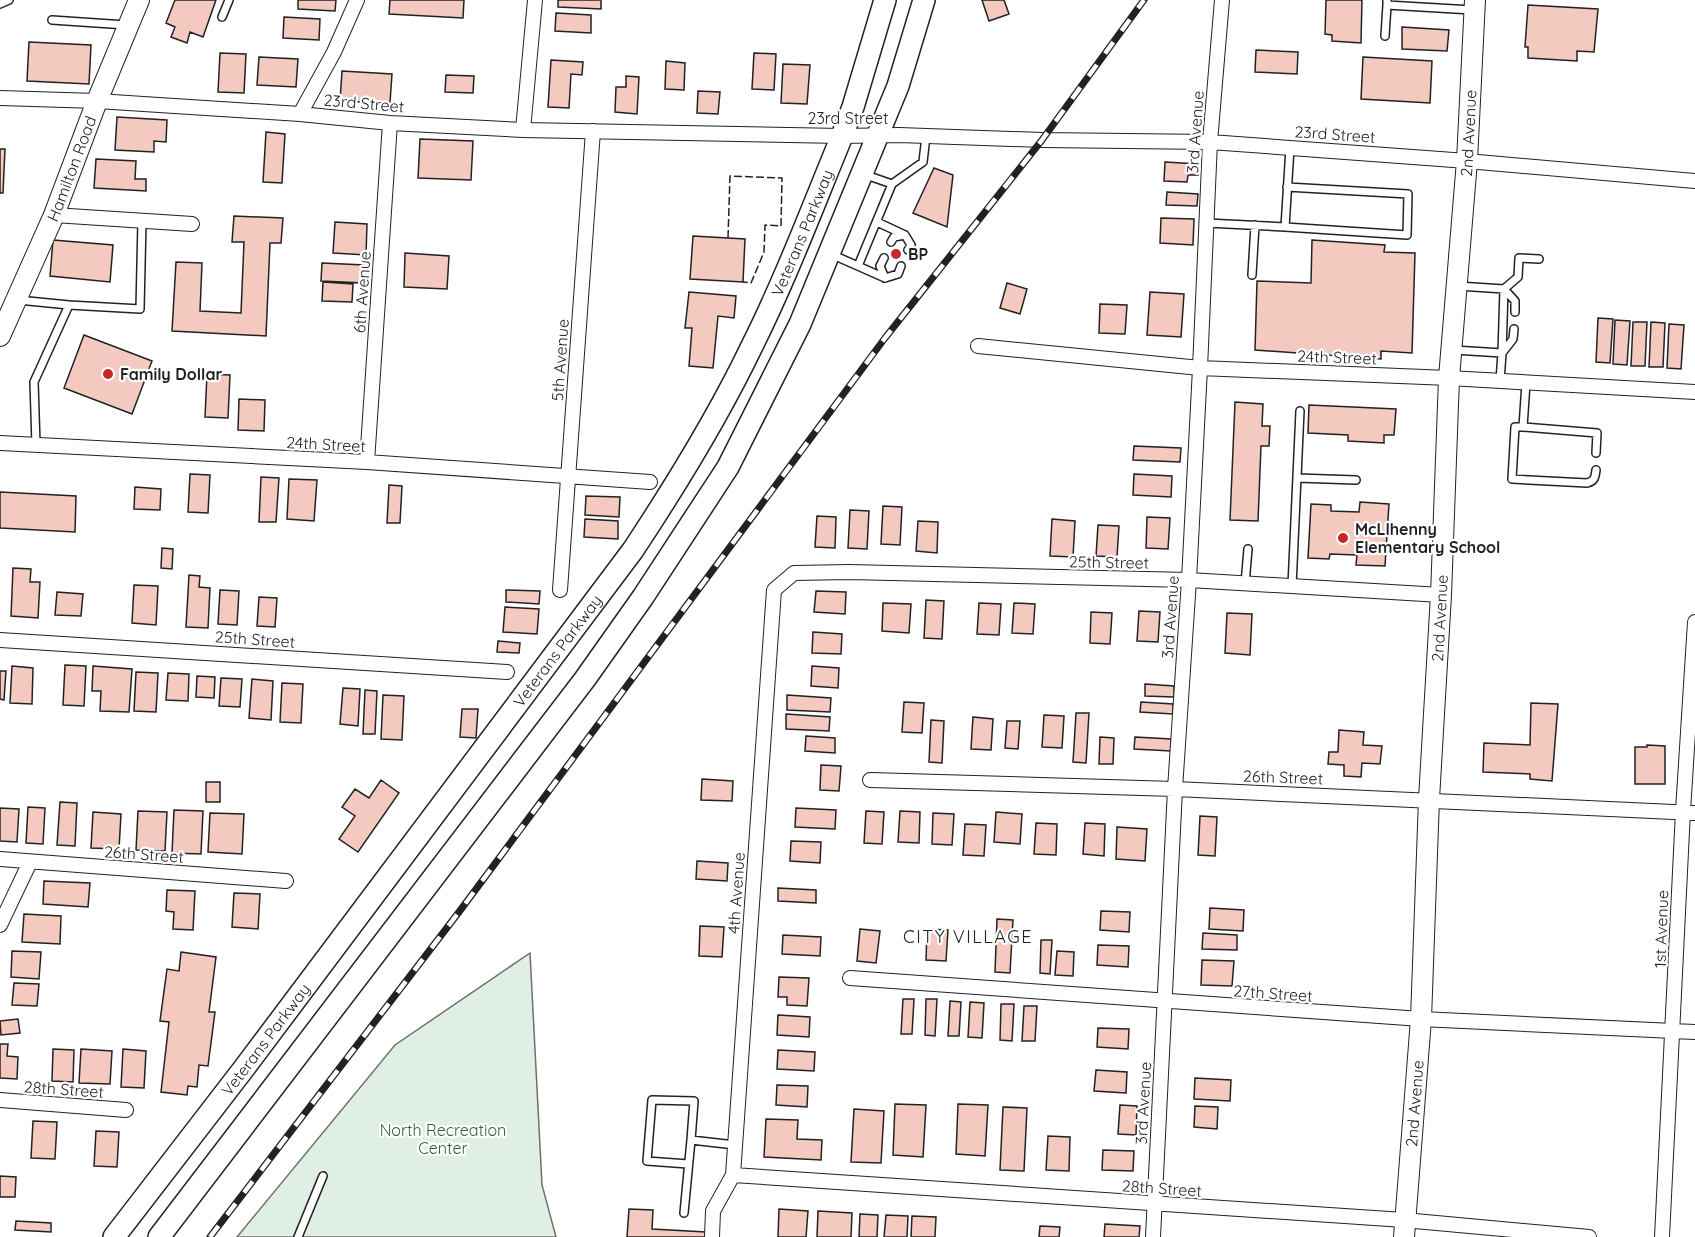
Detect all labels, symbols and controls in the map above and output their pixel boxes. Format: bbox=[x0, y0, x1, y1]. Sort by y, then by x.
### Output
street label: 2nd Avenue bbox=[1456, 89, 1481, 177]
street label: 23rd Street bbox=[323, 90, 405, 116]
street label: 3rd Avenue bbox=[1182, 90, 1208, 174]
street label: 23rd Street bbox=[808, 108, 888, 128]
street label: Hamilton Road bbox=[42, 113, 100, 225]
street label: 23rd Street bbox=[1294, 121, 1376, 147]
street label: Veterans Parkway bbox=[767, 167, 837, 299]
place label: BP bbox=[908, 244, 928, 264]
marker: BP bbox=[889, 247, 903, 261]
street label: 6th Avenue bbox=[349, 250, 375, 334]
street label: 5th Avenue bbox=[547, 318, 573, 402]
street label: 24th Street bbox=[1297, 346, 1377, 368]
place label: Family Dollar bbox=[120, 364, 222, 384]
marker: Family Dollar bbox=[101, 367, 115, 381]
street label: 24th Street bbox=[286, 432, 366, 456]
place label: McLlhenny Elementary School bbox=[1355, 519, 1500, 557]
marker: McLlhenny Elementary School bbox=[1336, 531, 1350, 545]
street label: 25th Street bbox=[1069, 551, 1149, 573]
street label: 2nd Avenue bbox=[1427, 574, 1452, 662]
street label: 3rd Avenue bbox=[1157, 575, 1183, 659]
street label: Veterans Parkway bbox=[509, 591, 606, 711]
street label: 25th Street bbox=[214, 626, 296, 652]
street label: 26th Street bbox=[1243, 766, 1323, 788]
street label: 26th Street bbox=[103, 841, 185, 867]
street label: 4th Avenue bbox=[723, 851, 749, 935]
street label: 1st Avenue bbox=[1650, 890, 1672, 968]
district label: CITY VILLAGE bbox=[903, 925, 1033, 948]
street label: Veterans Parkway bbox=[217, 979, 314, 1099]
street label: 27th Street bbox=[1233, 980, 1313, 1006]
street label: 2nd Avenue bbox=[1401, 1059, 1428, 1148]
street label: 3rd Avenue bbox=[1131, 1061, 1155, 1145]
street label: 28th Street bbox=[23, 1076, 105, 1102]
park label: North Recreation Center bbox=[380, 1120, 506, 1158]
street label: 28th Street bbox=[1121, 1175, 1203, 1201]

